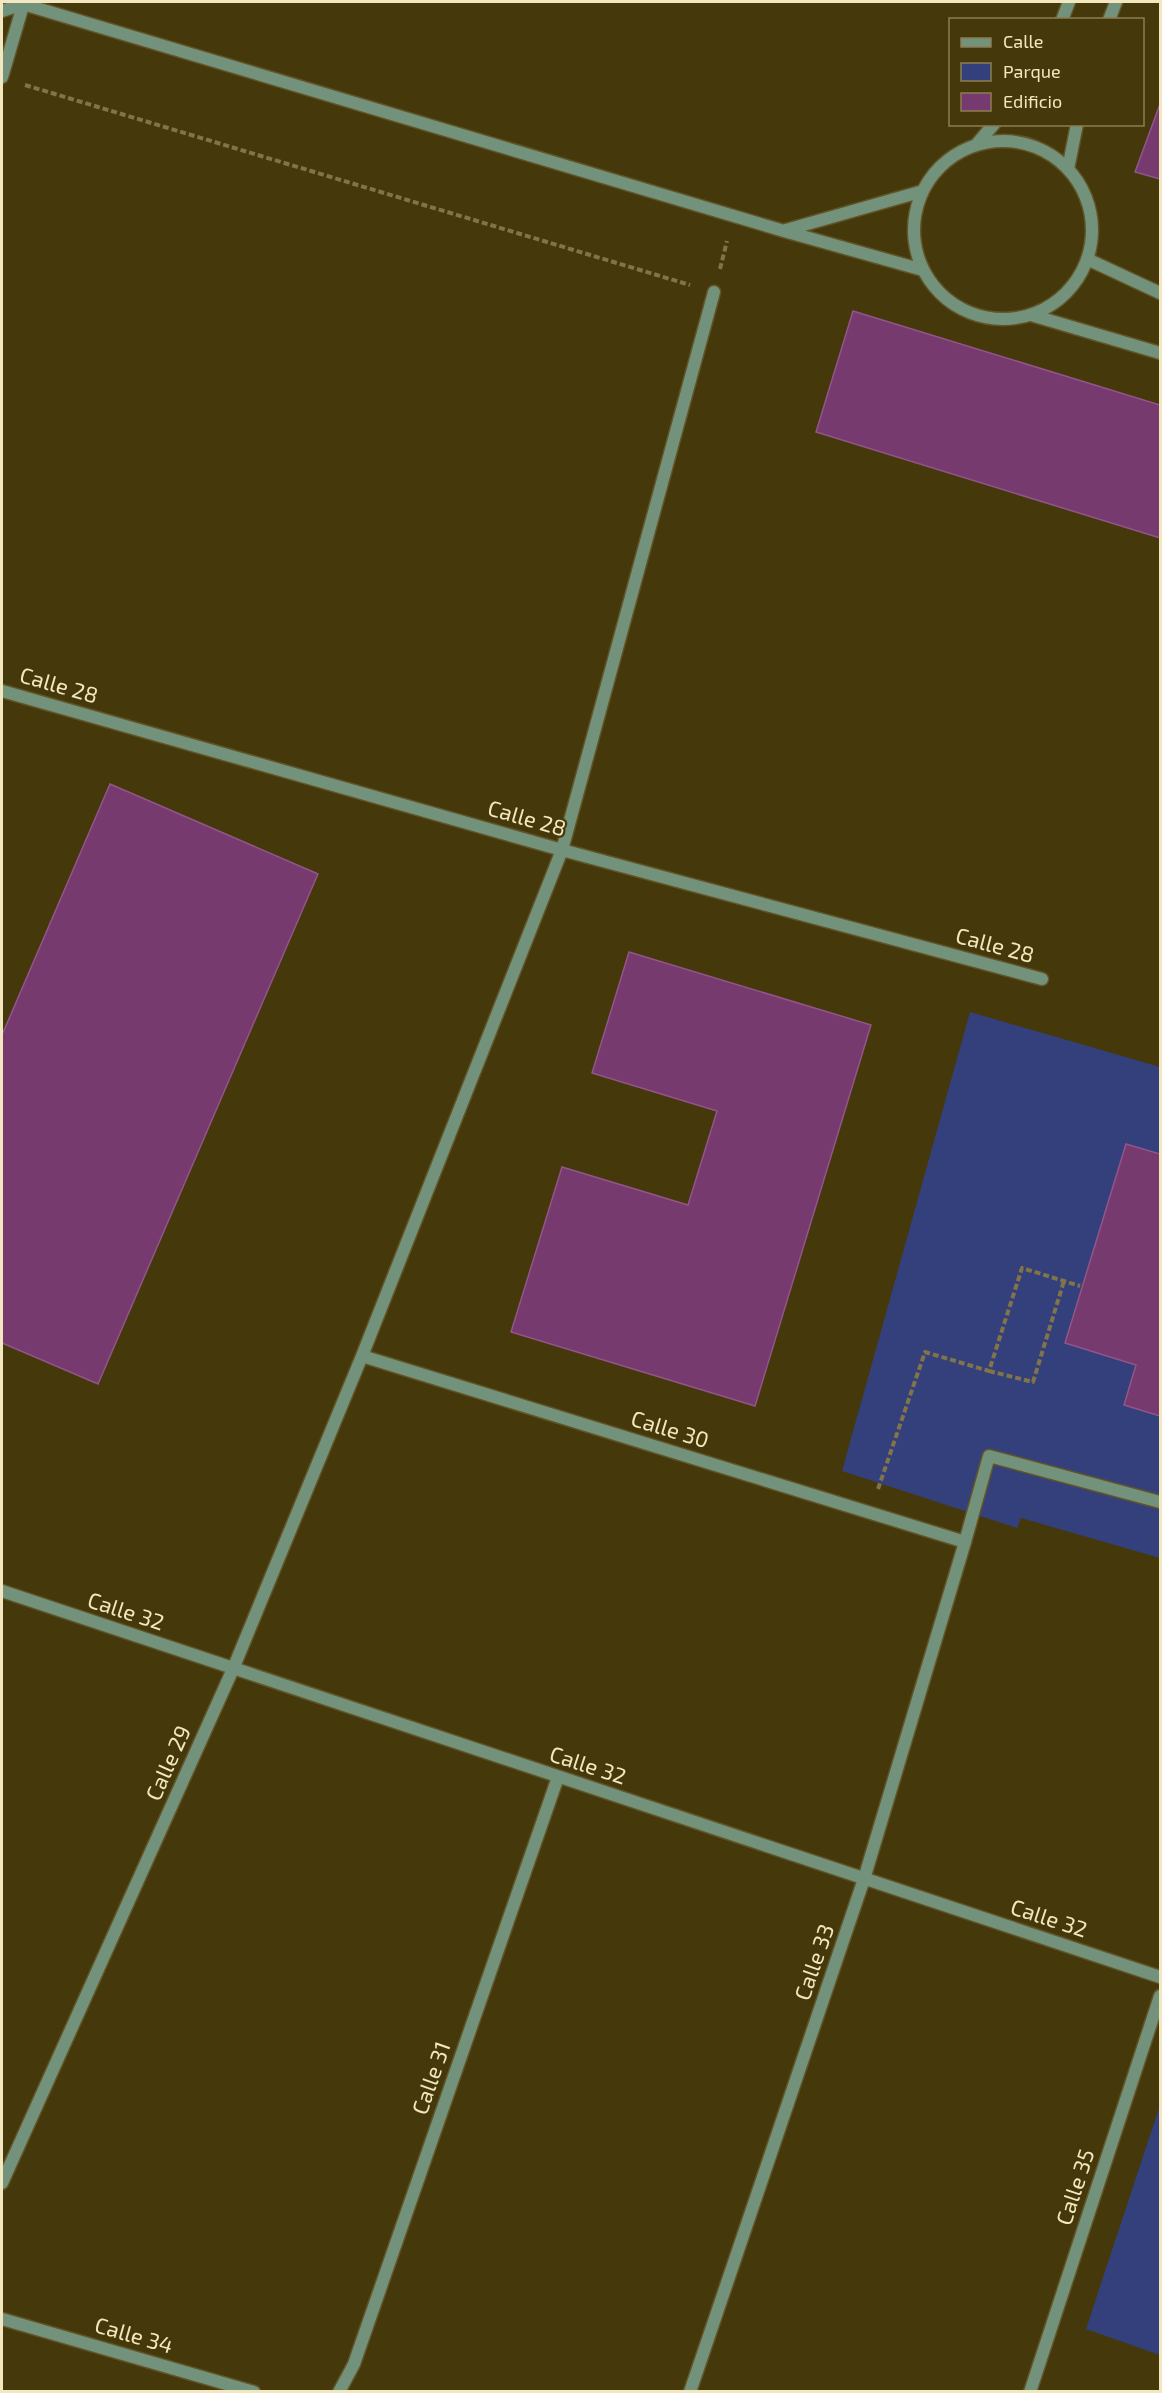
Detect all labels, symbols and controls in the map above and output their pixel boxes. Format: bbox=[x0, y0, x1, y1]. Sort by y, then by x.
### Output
legend bbox=[949, 18, 1144, 126]
text: Calle bbox=[1003, 30, 1044, 52]
text: Parque bbox=[1003, 60, 1061, 82]
text: Edificio bbox=[1003, 90, 1062, 112]
street label: Calle 28 bbox=[17, 660, 101, 708]
street label: Calle 28 bbox=[485, 793, 569, 841]
street label: Calle 28 bbox=[953, 921, 1037, 967]
street label: Calle 30 bbox=[628, 1404, 712, 1452]
street label: Calle 32 bbox=[85, 1585, 168, 1635]
street label: Calle 29 bbox=[139, 1721, 195, 1804]
street label: Calle 32 bbox=[547, 1739, 630, 1789]
street label: Calle 32 bbox=[1008, 1892, 1091, 1942]
street label: Calle 33 bbox=[788, 1920, 838, 2003]
street label: Calle 31 bbox=[405, 2038, 455, 2118]
street label: Calle 35 bbox=[1050, 2145, 1099, 2228]
street label: Calle 34 bbox=[92, 2310, 176, 2358]

